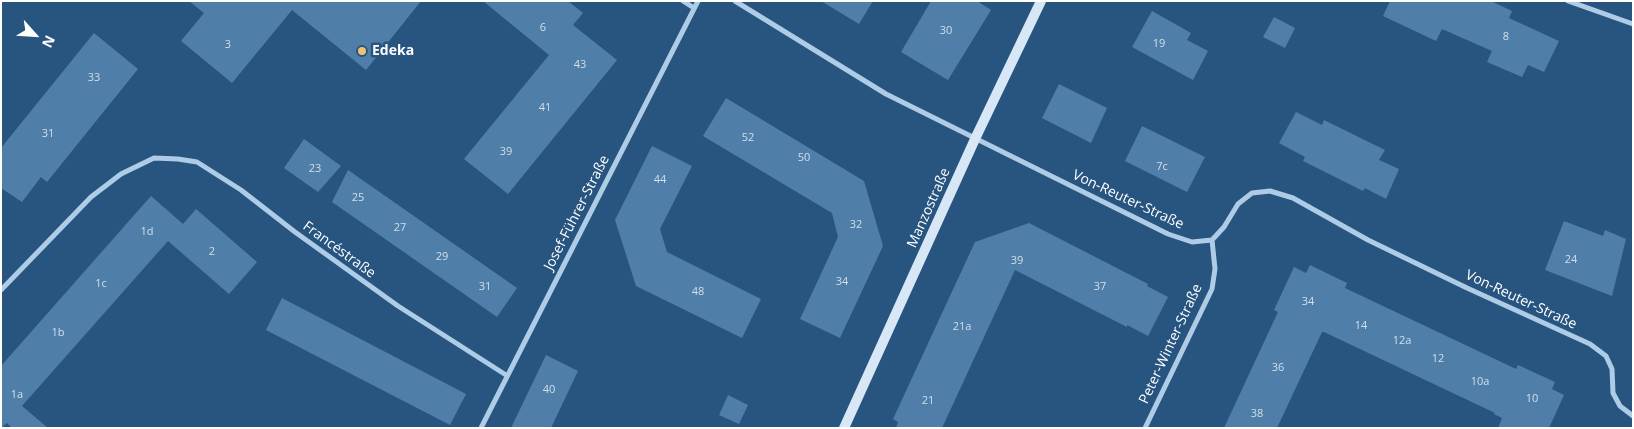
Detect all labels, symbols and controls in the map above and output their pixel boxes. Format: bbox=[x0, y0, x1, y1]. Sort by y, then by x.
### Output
north arrow bbox=[10, 10, 60, 60]
house number: 6 bbox=[540, 21, 546, 35]
house number: 30 bbox=[940, 24, 952, 38]
house number: 8 bbox=[1503, 30, 1509, 44]
text: N bbox=[38, 33, 60, 51]
house number: 19 bbox=[1153, 37, 1165, 51]
house number: 3 bbox=[225, 38, 231, 52]
place label: Edeka bbox=[372, 43, 414, 59]
marker: Edeka bbox=[356, 45, 368, 57]
house number: 43 bbox=[574, 58, 586, 72]
house number: 33 bbox=[88, 71, 100, 85]
house number: 41 bbox=[539, 101, 551, 115]
house number: 31 bbox=[42, 127, 54, 141]
house number: 52 bbox=[742, 131, 754, 145]
house number: 39 bbox=[500, 145, 512, 159]
house number: 50 bbox=[798, 151, 810, 165]
street label: Josef-Führer-Straße bbox=[541, 153, 613, 273]
house number: 7c bbox=[1156, 160, 1168, 174]
house number: 23 bbox=[309, 162, 321, 176]
street label: Manzostraße bbox=[904, 165, 954, 251]
street label: Von-Reuter-Straße bbox=[1070, 167, 1186, 233]
house number: 44 bbox=[654, 173, 666, 187]
house number: 25 bbox=[352, 191, 364, 205]
street label: Francéstraße bbox=[299, 218, 379, 282]
house number: 32 bbox=[850, 218, 862, 232]
house number: 27 bbox=[394, 221, 406, 235]
house number: 1d bbox=[140, 225, 154, 239]
house number: 2 bbox=[209, 245, 215, 259]
house number: 29 bbox=[436, 250, 448, 264]
house number: 24 bbox=[1565, 253, 1577, 267]
house number: 39 bbox=[1011, 254, 1023, 268]
street label: Von-Reuter-Straße bbox=[1463, 267, 1579, 333]
house number: 34 bbox=[836, 275, 848, 289]
house number: 1c bbox=[95, 277, 107, 291]
house number: 31 bbox=[479, 280, 491, 294]
house number: 37 bbox=[1094, 280, 1106, 294]
street label: Peter-Winter-Straße bbox=[1136, 281, 1206, 407]
house number: 48 bbox=[692, 285, 704, 299]
house number: 34 bbox=[1302, 295, 1314, 309]
house number: 14 bbox=[1355, 319, 1367, 333]
house number: 21a bbox=[953, 320, 971, 334]
house number: 1b bbox=[51, 326, 65, 340]
house number: 12a bbox=[1393, 334, 1411, 348]
house number: 12 bbox=[1432, 352, 1444, 366]
house number: 36 bbox=[1272, 361, 1284, 375]
house number: 10a bbox=[1471, 375, 1489, 389]
house number: 40 bbox=[543, 383, 555, 397]
house number: 1a bbox=[11, 388, 23, 402]
house number: 10 bbox=[1526, 392, 1538, 406]
house number: 21 bbox=[922, 394, 934, 408]
house number: 38 bbox=[1251, 407, 1263, 421]

